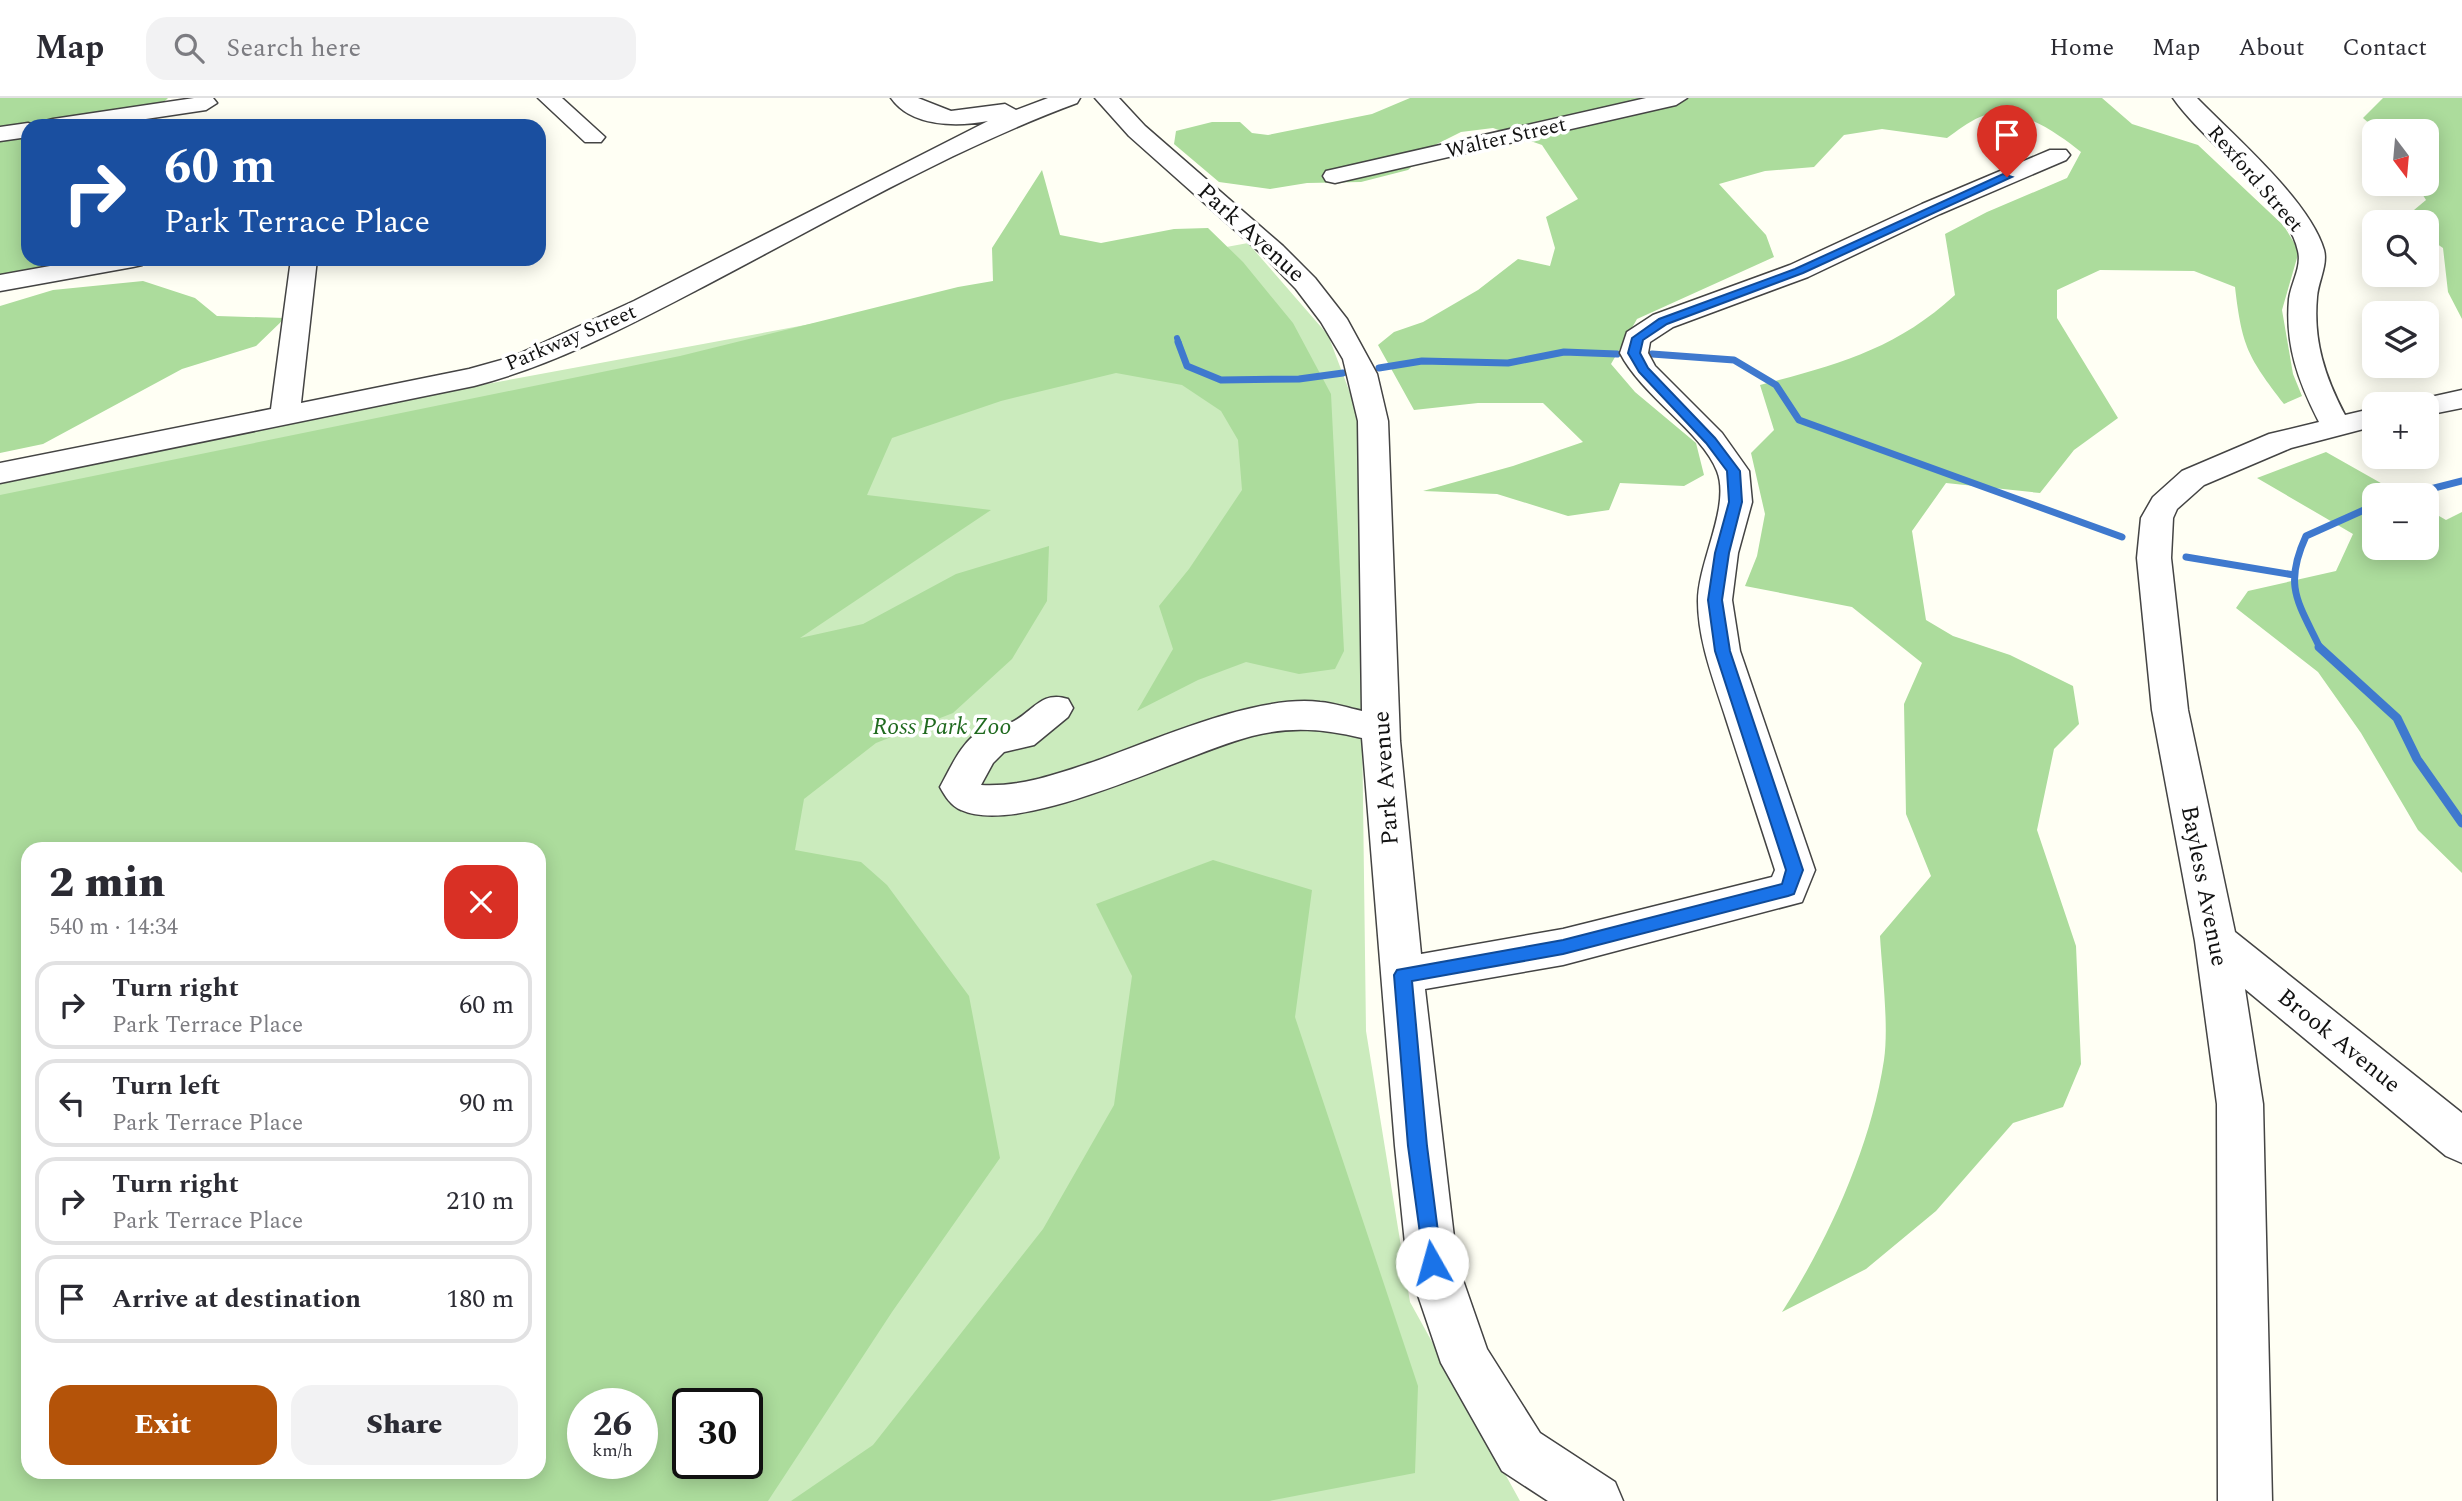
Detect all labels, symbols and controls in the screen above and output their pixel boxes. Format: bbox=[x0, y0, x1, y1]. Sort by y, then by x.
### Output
search box bbox=[146, 17, 636, 80]
text: Map bbox=[35, 23, 104, 73]
text: Search here bbox=[226, 28, 361, 68]
icon: search bbox=[170, 29, 208, 67]
text: Home bbox=[2049, 30, 2114, 66]
text: Map bbox=[2152, 30, 2200, 66]
text: About bbox=[2238, 30, 2304, 66]
text: Contact bbox=[2342, 30, 2427, 66]
pin bbox=[1977, 105, 2037, 177]
street label: Walter Street bbox=[1443, 109, 1569, 167]
icon: arrive bbox=[1988, 116, 2026, 154]
street label: Rexford Street bbox=[2199, 118, 2311, 240]
north arrow bbox=[2362, 119, 2440, 196]
map controls bbox=[2362, 119, 2439, 560]
text: 60 m bbox=[164, 130, 275, 205]
icon: right bbox=[49, 147, 140, 238]
street label: Park Avenue bbox=[1189, 175, 1313, 291]
text: Park Terrace Place bbox=[164, 198, 430, 247]
button: search bbox=[2362, 210, 2439, 287]
street label: Parkway Street bbox=[500, 296, 642, 380]
button: layers bbox=[2362, 301, 2439, 378]
button: + bbox=[2362, 392, 2439, 469]
button: − bbox=[2362, 483, 2439, 560]
park label: Ross Park Zoo bbox=[873, 709, 1011, 745]
street label: Park Avenue bbox=[1363, 710, 1409, 846]
street label: Bayless Avenue bbox=[2171, 802, 2237, 970]
text: 2 min bbox=[49, 852, 165, 915]
button: close bbox=[444, 865, 518, 939]
text: 540 m · 14:34 bbox=[49, 910, 178, 945]
text: Turn right bbox=[112, 968, 239, 1008]
street label: Brook Avenue bbox=[2269, 980, 2409, 1102]
text: 60 m bbox=[459, 985, 514, 1025]
icon: right bbox=[53, 986, 91, 1024]
text: Park Terrace Place bbox=[112, 1008, 303, 1043]
text: Turn left bbox=[112, 1066, 220, 1106]
text: 90 m bbox=[459, 1083, 514, 1123]
icon: left bbox=[53, 1084, 91, 1122]
text: Park Terrace Place bbox=[112, 1106, 303, 1141]
text: Turn right bbox=[112, 1164, 239, 1204]
text: 210 m bbox=[446, 1181, 514, 1221]
icon: right bbox=[53, 1182, 91, 1220]
text: Park Terrace Place bbox=[112, 1204, 303, 1239]
position arrow bbox=[1395, 1226, 1469, 1300]
text: Arrive at destination bbox=[112, 1279, 361, 1319]
text: 180 m bbox=[446, 1279, 514, 1319]
icon: arrive bbox=[53, 1280, 91, 1318]
button: Exit bbox=[49, 1385, 277, 1465]
button: Share bbox=[291, 1385, 518, 1465]
speed limit sign: 30 bbox=[672, 1388, 763, 1479]
text: 26 bbox=[593, 1398, 632, 1451]
text: km/h bbox=[592, 1437, 633, 1464]

